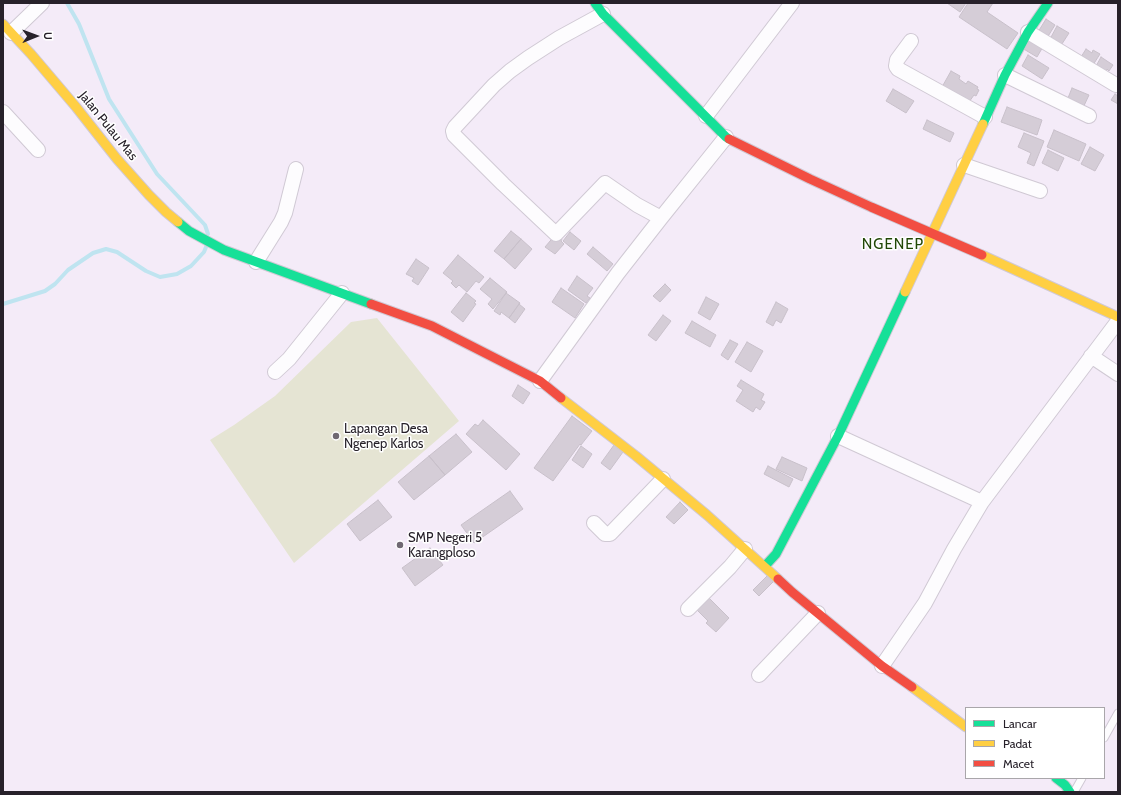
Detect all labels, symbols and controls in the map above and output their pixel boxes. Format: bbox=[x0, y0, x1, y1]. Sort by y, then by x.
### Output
north arrow bbox=[16, 16, 56, 56]
text: U bbox=[41, 32, 55, 40]
street label: Jalan Pulau Mas bbox=[75, 88, 141, 164]
district label: NGENEP bbox=[862, 236, 924, 254]
place label: Lapangan Desa Ngenep Karlos bbox=[344, 421, 428, 452]
marker: Lapangan Desa Ngenep Karlos bbox=[331, 431, 341, 441]
place label: SMP Negeri 5 Karangploso bbox=[408, 530, 482, 561]
marker: SMP Negeri 5 Karangploso bbox=[395, 540, 405, 550]
legend bbox=[965, 707, 1105, 779]
text: Lancar bbox=[1003, 716, 1036, 731]
text: Padat bbox=[1003, 736, 1032, 751]
text: Macet bbox=[1003, 756, 1034, 771]

